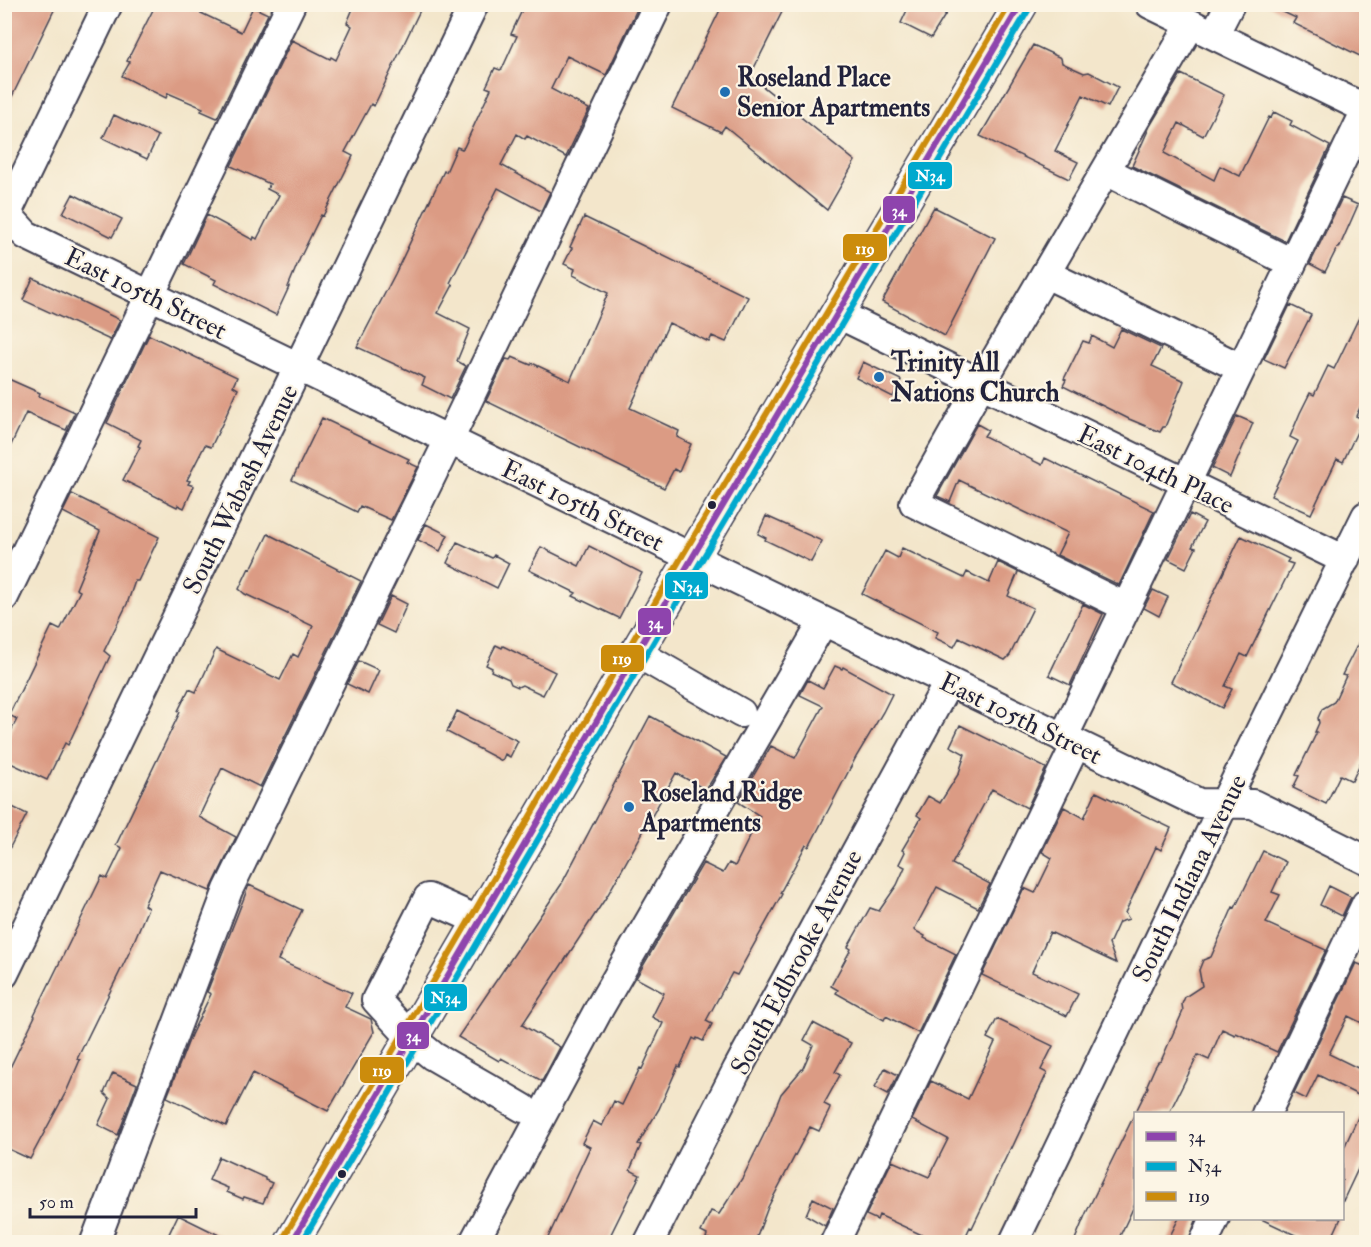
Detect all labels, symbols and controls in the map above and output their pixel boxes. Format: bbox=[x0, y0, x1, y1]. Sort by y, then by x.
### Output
place label: Roseland Place Senior Apartments bbox=[737, 62, 930, 125]
marker: Roseland Place Senior Apartments bbox=[718, 85, 732, 99]
line badge: N34 bbox=[907, 161, 953, 190]
text: N34 bbox=[914, 166, 946, 186]
line badge: 34 bbox=[882, 195, 916, 224]
text: 34 bbox=[892, 201, 908, 221]
line badge: 119 bbox=[842, 233, 888, 262]
text: 119 bbox=[855, 239, 875, 259]
street label: East 105th Street bbox=[59, 241, 232, 347]
place label: Trinity All Nations Church bbox=[890, 347, 1060, 409]
marker: Trinity All Nations Church bbox=[872, 370, 886, 384]
street label: South Wabash Avenue bbox=[176, 379, 306, 600]
street label: East 104th Place bbox=[1072, 418, 1239, 522]
street label: East 105th Street bbox=[496, 453, 669, 559]
unlabelled marker bbox=[706, 499, 718, 511]
line badge: N34 bbox=[664, 571, 709, 600]
text: N34 bbox=[671, 577, 703, 597]
line badge: 34 bbox=[637, 607, 672, 636]
text: 34 bbox=[648, 613, 664, 633]
line badge: 119 bbox=[600, 644, 645, 673]
text: 119 bbox=[612, 649, 632, 669]
street label: East 105th Street bbox=[934, 666, 1107, 772]
street label: South Indiana Avenue bbox=[1126, 769, 1254, 987]
place label: Roseland Ridge Apartments bbox=[640, 777, 803, 840]
marker: Roseland Ridge Apartments bbox=[622, 800, 636, 814]
street label: South Edbrooke Avenue bbox=[724, 844, 870, 1080]
line badge: N34 bbox=[423, 983, 468, 1012]
text: N34 bbox=[429, 988, 461, 1008]
line badge: 34 bbox=[396, 1021, 430, 1050]
text: 34 bbox=[406, 1026, 422, 1046]
line badge: 119 bbox=[359, 1056, 405, 1084]
text: 119 bbox=[372, 1061, 392, 1081]
legend bbox=[1134, 1112, 1344, 1220]
text: 34 bbox=[1188, 1125, 1206, 1148]
text: N34 bbox=[1188, 1155, 1222, 1178]
unlabelled marker bbox=[336, 1168, 348, 1180]
scale bar bbox=[30, 1181, 196, 1219]
text: 119 bbox=[1188, 1185, 1210, 1208]
text: 50 m bbox=[39, 1191, 74, 1214]

